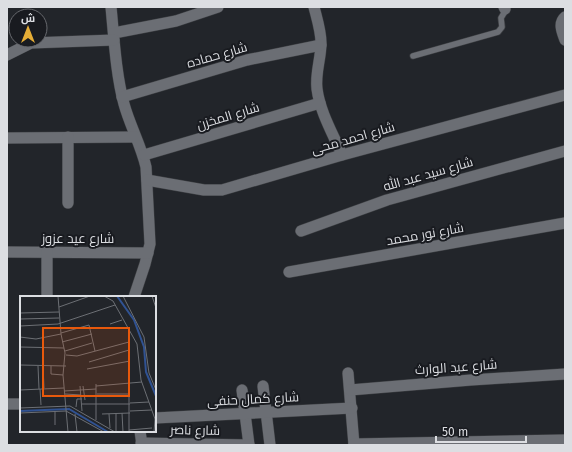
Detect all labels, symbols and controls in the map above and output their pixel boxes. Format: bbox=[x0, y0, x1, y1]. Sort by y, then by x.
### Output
north arrow bbox=[8, 8, 48, 48]
text: ش bbox=[21, 12, 35, 25]
street label: شارع حماده bbox=[185, 39, 249, 72]
street label: شارع المخزن bbox=[195, 99, 262, 134]
street label: شارع احمد محى bbox=[310, 119, 397, 158]
street label: شارع سيد عبد الله bbox=[381, 153, 475, 195]
street label: شارع نور محمد bbox=[385, 220, 465, 249]
street label: شارع عيد عزوز bbox=[41, 231, 114, 247]
inset map bbox=[20, 296, 156, 432]
street label: شارع عبد الوارث bbox=[414, 357, 498, 378]
street label: شارع كمال حنفى bbox=[207, 389, 300, 410]
scale bar bbox=[436, 418, 526, 444]
street label: شارع ناصر bbox=[169, 422, 220, 439]
text: 50 m bbox=[442, 425, 468, 439]

